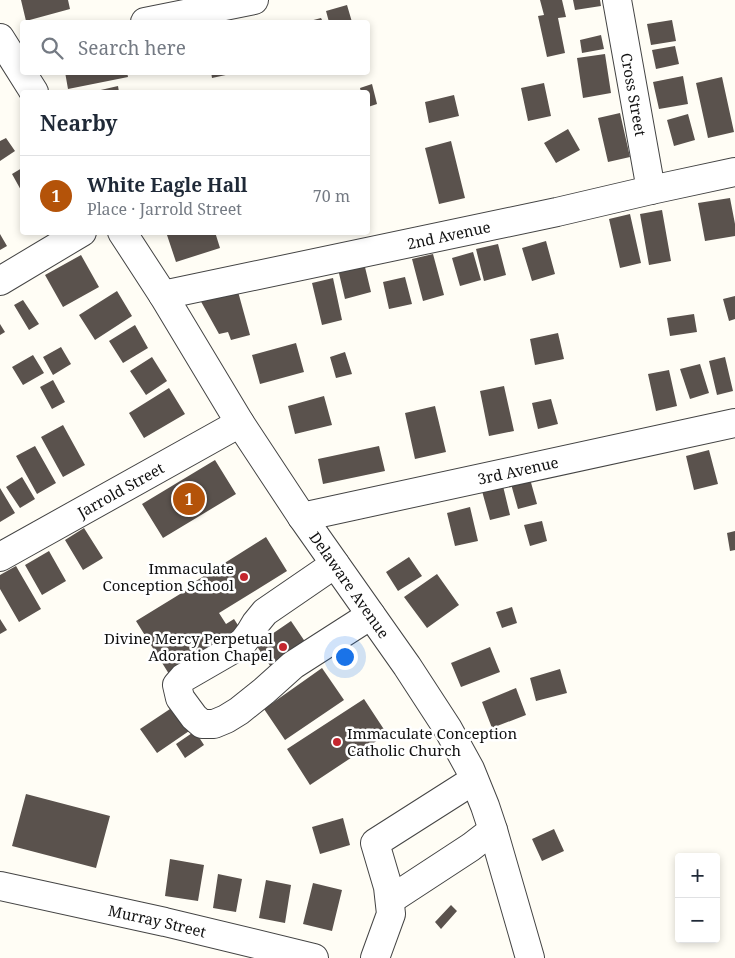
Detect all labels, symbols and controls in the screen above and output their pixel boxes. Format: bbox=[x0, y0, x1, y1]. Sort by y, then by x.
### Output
search box bbox=[20, 20, 370, 75]
icon: search bbox=[38, 34, 66, 62]
text: Search here bbox=[78, 35, 186, 61]
street label: Cross Street bbox=[617, 51, 651, 138]
text: Nearby bbox=[40, 109, 118, 137]
text: White Eagle Hall bbox=[87, 172, 247, 198]
text: 1 bbox=[51, 185, 61, 207]
text: 70 m bbox=[313, 185, 350, 207]
text: Place · Jarrold Street bbox=[87, 198, 242, 220]
street label: 2nd Avenue bbox=[405, 216, 492, 253]
street label: 3rd Avenue bbox=[476, 452, 560, 489]
street label: Jarrold Street bbox=[73, 458, 167, 522]
pin: 1 bbox=[173, 480, 205, 518]
street label: Delaware Avenue bbox=[305, 527, 394, 642]
place label: Immaculate Conception School bbox=[103, 558, 234, 595]
marker: Immaculate Conception School bbox=[238, 571, 250, 583]
place label: Divine Mercy Perpetual Adoration Chapel bbox=[104, 628, 273, 665]
marker: Divine Mercy Perpetual Adoration Chapel bbox=[277, 641, 289, 653]
your location bbox=[332, 644, 358, 670]
place label: Immaculate Conception Catholic Church bbox=[347, 723, 517, 760]
marker: Immaculate Conception Catholic Church bbox=[331, 736, 343, 748]
map controls bbox=[675, 853, 720, 943]
button: + bbox=[675, 853, 720, 898]
button: − bbox=[675, 898, 720, 943]
street label: Murray Street bbox=[106, 900, 208, 942]

